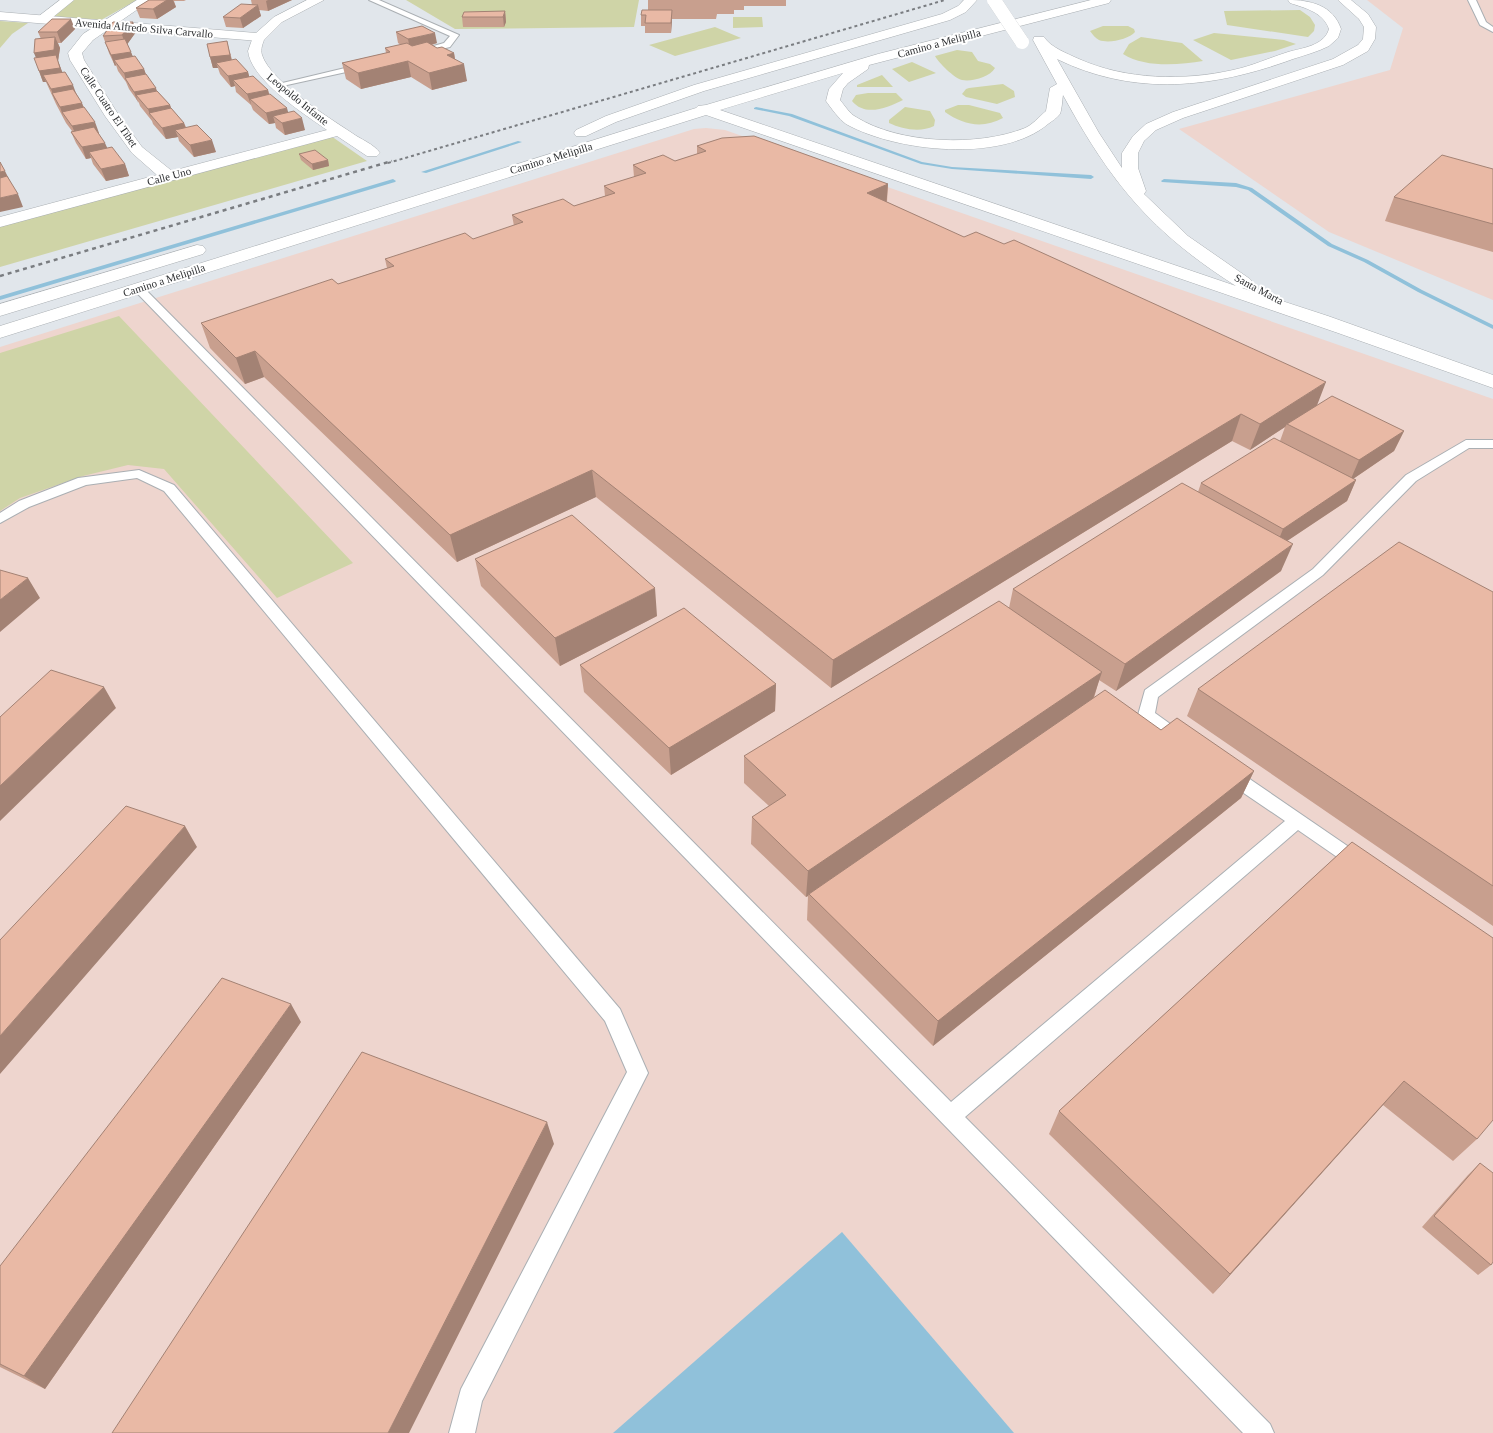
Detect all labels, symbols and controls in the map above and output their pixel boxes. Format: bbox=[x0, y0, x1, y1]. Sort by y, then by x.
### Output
street label: Avenida Alfredo Silva Carvallo bbox=[74, 16, 214, 40]
street label: Camino a Melipilla bbox=[896, 26, 982, 60]
street label: Calle Cuatro El Tibet bbox=[78, 65, 140, 149]
street label: Leopoldo Infante bbox=[265, 70, 331, 128]
street label: Camino a Melipilla bbox=[508, 140, 594, 176]
street label: Calle Uno bbox=[146, 164, 193, 188]
street label: Camino a Melipilla bbox=[121, 261, 207, 299]
street label: Santa Marta bbox=[1233, 271, 1286, 307]

